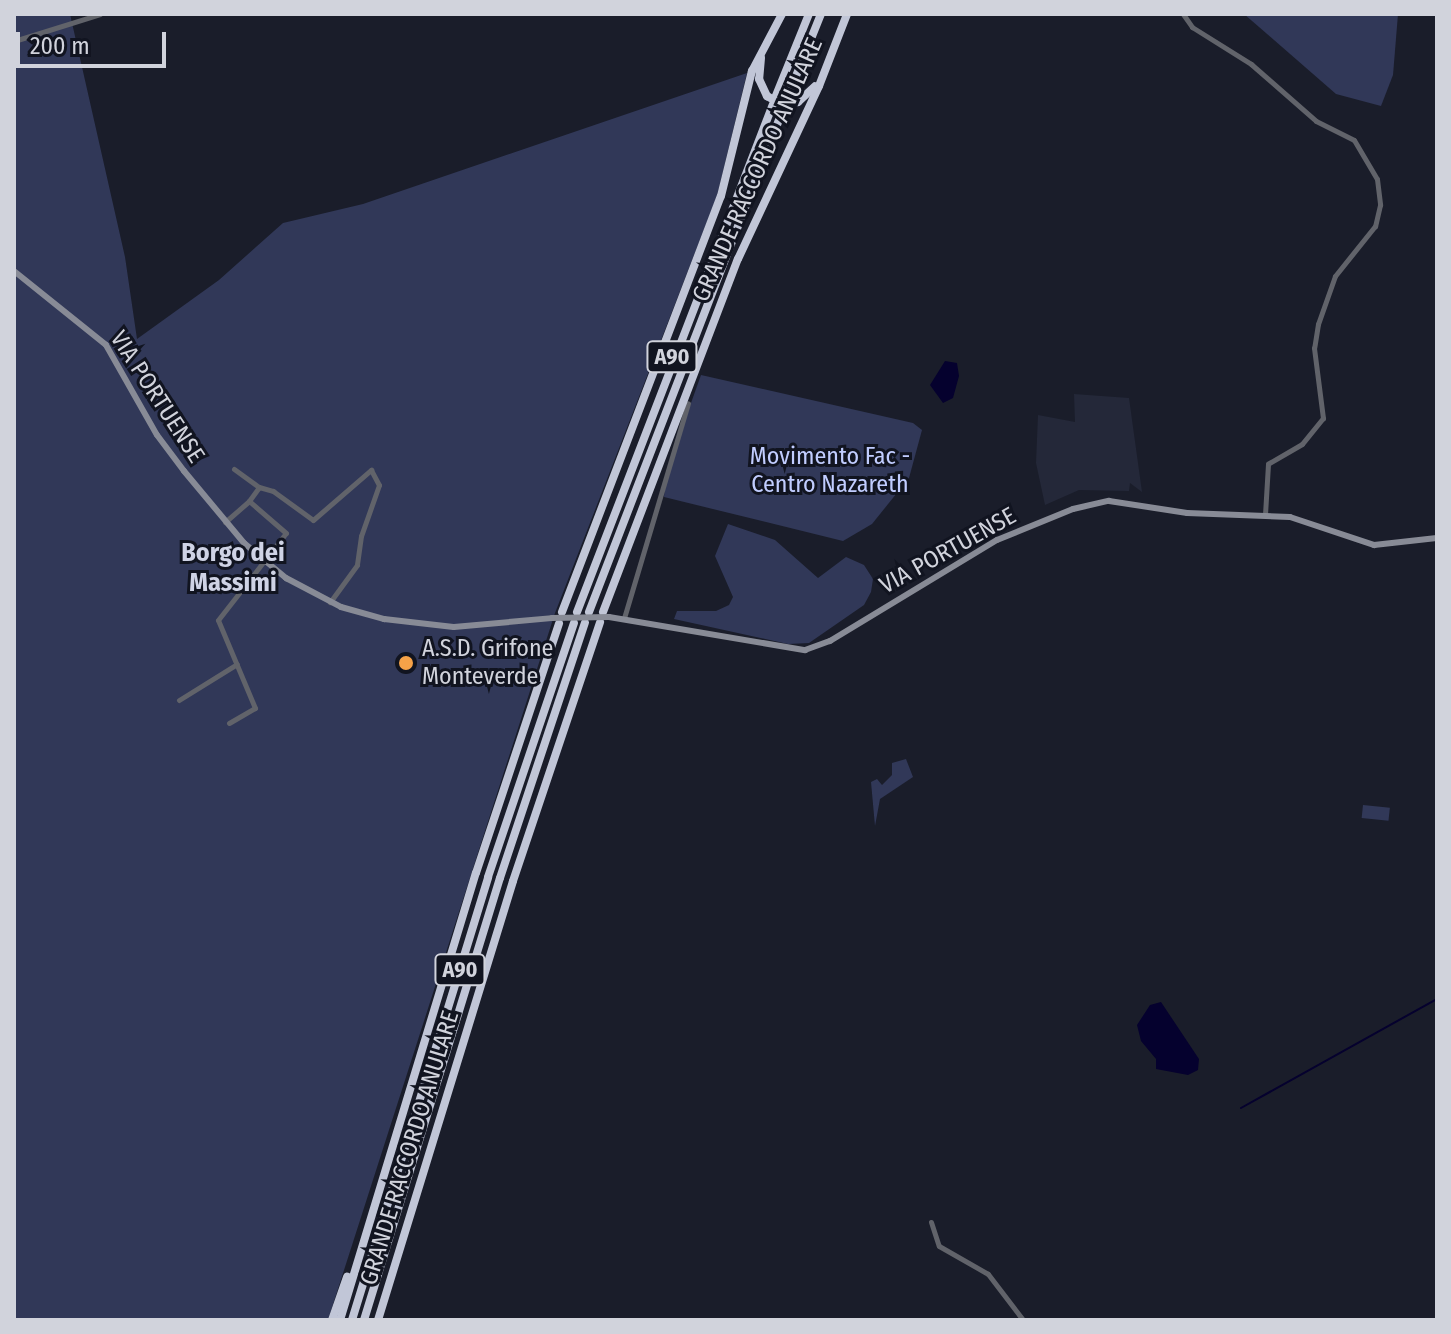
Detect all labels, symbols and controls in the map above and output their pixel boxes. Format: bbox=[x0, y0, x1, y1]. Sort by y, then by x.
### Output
scale bar bbox=[20, 16, 170, 66]
text: 200 m bbox=[30, 32, 90, 60]
street label: GRANDE RACCORDO ANULARE bbox=[687, 34, 829, 306]
street label: VIA PORTUENSE bbox=[104, 326, 210, 468]
road number: A90 bbox=[646, 339, 698, 375]
park label: Movimento Fac - Centro Nazareth bbox=[750, 443, 910, 499]
street label: VIA PORTUENSE bbox=[875, 502, 1021, 600]
district label: Borgo dei Massimi bbox=[181, 537, 285, 598]
place label: A.S.D. Grifone Monteverde bbox=[422, 635, 553, 691]
marker: A.S.D. Grifone Monteverde bbox=[397, 654, 415, 672]
road number: A90 bbox=[434, 952, 486, 988]
street label: GRANDE RACCORDO ANULARE bbox=[354, 1007, 466, 1289]

